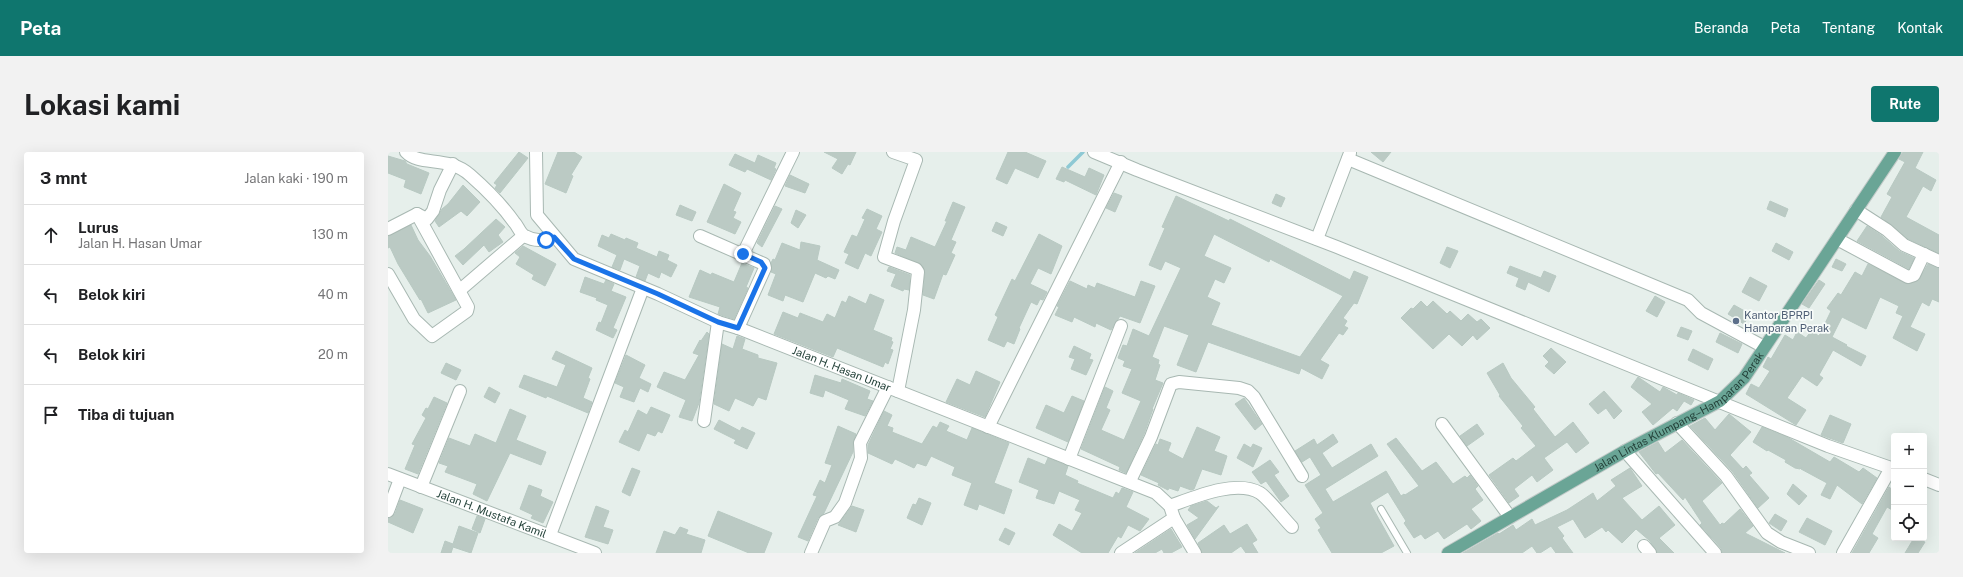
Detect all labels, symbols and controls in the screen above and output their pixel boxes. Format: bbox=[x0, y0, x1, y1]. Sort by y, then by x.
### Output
text: Peta bbox=[20, 17, 61, 39]
text: Beranda bbox=[1694, 20, 1749, 36]
text: Peta bbox=[1771, 20, 1800, 36]
text: Tentang bbox=[1822, 20, 1875, 36]
text: Kontak bbox=[1897, 20, 1943, 36]
button: Rute bbox=[1871, 86, 1939, 122]
text: Lokasi kami bbox=[24, 88, 180, 121]
text: 3 mnt bbox=[40, 168, 87, 188]
text: Jalan kaki · 190 m bbox=[244, 171, 348, 186]
text: Lurus bbox=[78, 219, 119, 236]
icon: ahead bbox=[40, 224, 62, 246]
text: 130 m bbox=[312, 227, 348, 242]
route start bbox=[537, 231, 555, 249]
text: Jalan H. Hasan Umar bbox=[78, 236, 202, 251]
route end bbox=[734, 245, 752, 263]
icon: left bbox=[40, 284, 62, 306]
text: Belok kiri bbox=[78, 286, 145, 303]
text: 40 m bbox=[317, 287, 348, 302]
place label: Kantor BPRPI Hamparan Perak bbox=[1744, 309, 1829, 334]
marker: Kantor BPRPI Hamparan Perak bbox=[1731, 316, 1741, 326]
icon: left bbox=[40, 344, 62, 366]
street label: Jalan H. Hasan Umar bbox=[791, 344, 893, 394]
text: Belok kiri bbox=[78, 346, 145, 363]
text: 20 m bbox=[318, 347, 348, 362]
street label: Jalan Lintas Klumpang–Hamparan Perak bbox=[1591, 350, 1766, 474]
icon: arrive bbox=[40, 404, 62, 426]
text: Tiba di tujuan bbox=[78, 406, 174, 423]
map controls bbox=[1891, 433, 1927, 541]
button: + bbox=[1891, 433, 1927, 469]
button: − bbox=[1891, 469, 1927, 505]
street label: Jalan H. Mustafa Kamil bbox=[435, 487, 548, 540]
button: locate bbox=[1891, 505, 1927, 541]

